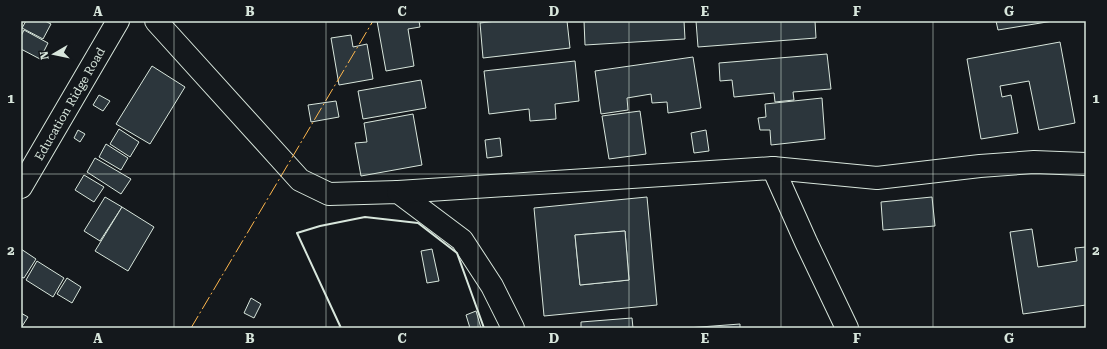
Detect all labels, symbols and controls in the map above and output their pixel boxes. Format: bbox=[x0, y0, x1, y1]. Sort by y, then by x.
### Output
text: A bbox=[93, 4, 103, 19]
text: B bbox=[245, 4, 255, 19]
text: C bbox=[397, 4, 407, 19]
text: D bbox=[549, 4, 559, 19]
text: E bbox=[701, 4, 709, 19]
text: F bbox=[853, 4, 861, 19]
text: G bbox=[1004, 4, 1014, 19]
north arrow bbox=[34, 34, 74, 74]
street label: Education Ridge Road bbox=[32, 45, 108, 163]
text: N bbox=[37, 50, 52, 61]
text: 1 bbox=[7, 91, 15, 106]
text: 1 bbox=[1092, 91, 1100, 106]
text: 2 bbox=[7, 243, 15, 258]
text: 2 bbox=[1092, 243, 1100, 258]
text: A bbox=[93, 331, 103, 346]
text: B bbox=[245, 331, 255, 346]
text: C bbox=[397, 331, 407, 346]
text: D bbox=[549, 331, 559, 346]
text: E bbox=[701, 331, 709, 346]
text: F bbox=[853, 331, 861, 346]
text: G bbox=[1004, 331, 1014, 346]

